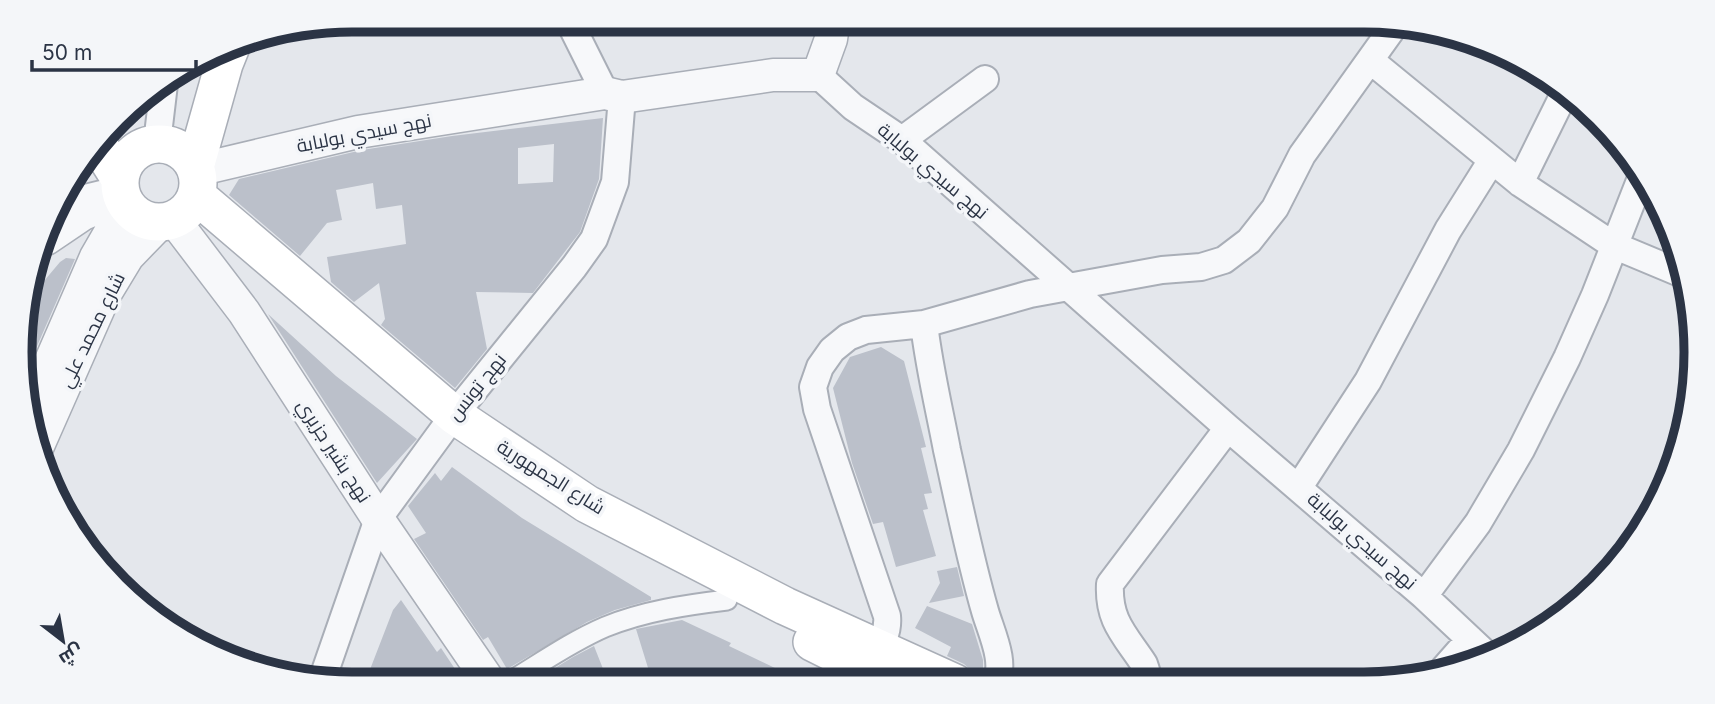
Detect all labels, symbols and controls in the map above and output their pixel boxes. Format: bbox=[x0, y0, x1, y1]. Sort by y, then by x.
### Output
scale bar bbox=[32, 28, 196, 72]
text: 50 m bbox=[42, 40, 92, 65]
street label: نهج سيدي بولبابة bbox=[294, 109, 434, 160]
street label: نهج سيدي بولبابة bbox=[871, 118, 993, 226]
street label: شارع محمد علي bbox=[54, 269, 133, 393]
street label: نهج تونس bbox=[443, 349, 513, 426]
street label: نهج بشير جزيري bbox=[290, 395, 376, 509]
street label: شارع الجمهورية bbox=[492, 435, 609, 521]
street label: نهج سيدي بولبابة bbox=[1301, 487, 1421, 597]
north arrow bbox=[28, 606, 98, 676]
text: ش bbox=[55, 639, 88, 671]

